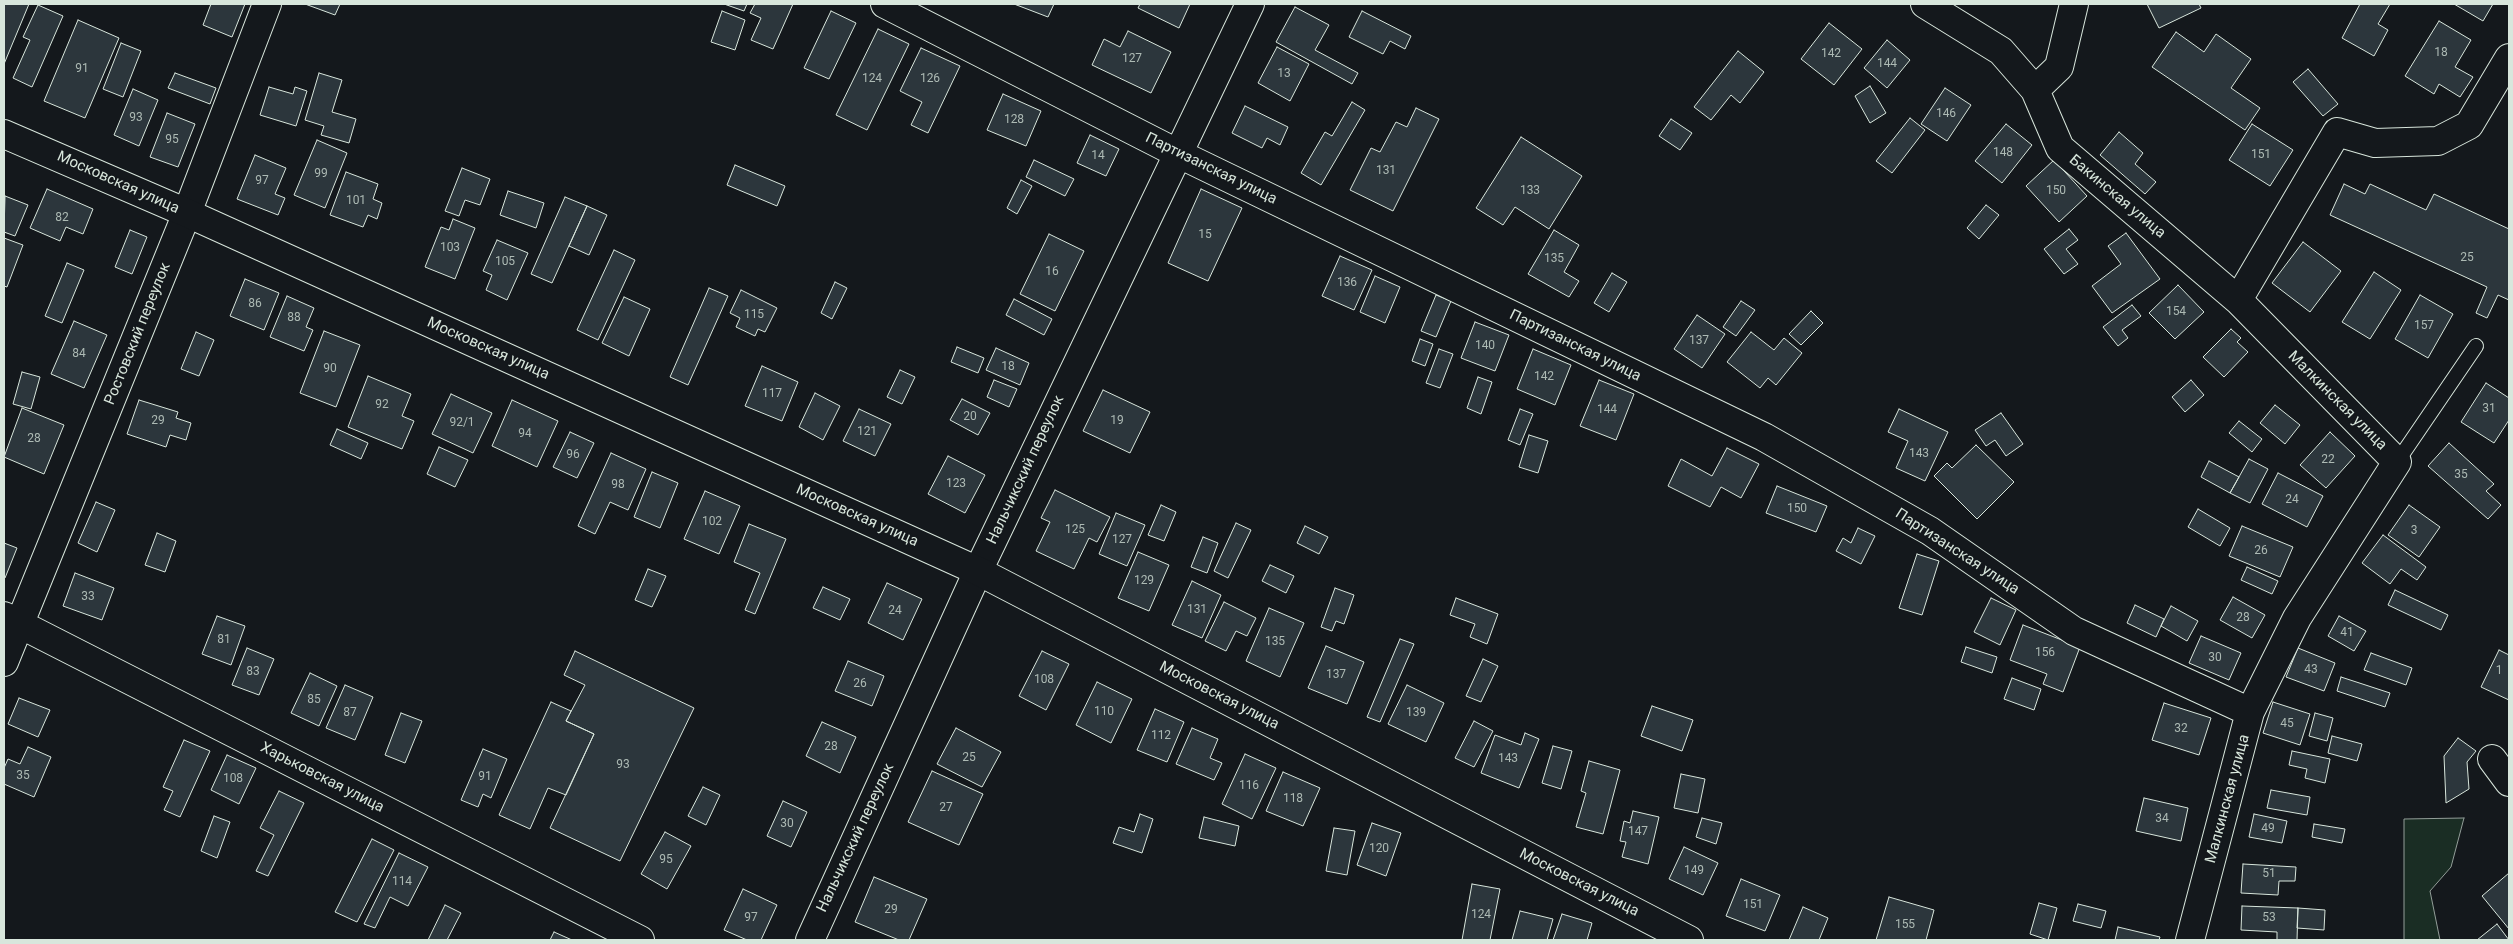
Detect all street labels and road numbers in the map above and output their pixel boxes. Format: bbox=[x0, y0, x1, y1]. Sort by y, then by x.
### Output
street label: Партизанская улица bbox=[1142, 129, 1280, 209]
street label: Московская улица bbox=[54, 148, 182, 218]
street label: Бакинская улица bbox=[2065, 151, 2169, 243]
street label: Ростовский переулок bbox=[101, 260, 175, 408]
street label: Партизанская улица bbox=[1506, 306, 1644, 386]
street label: Московская улица bbox=[424, 314, 552, 384]
street label: Малкинская улица bbox=[2284, 348, 2390, 454]
street label: Нальчикский переулок bbox=[984, 393, 1068, 547]
street label: Московская улица bbox=[793, 481, 921, 551]
street label: Партизанская улица bbox=[1892, 505, 2022, 599]
street label: Московская улица bbox=[1156, 658, 1282, 734]
street label: Малкинская улица bbox=[2202, 733, 2254, 865]
street label: Харьковская улица bbox=[257, 739, 387, 817]
street label: Нальчикский переулок bbox=[814, 761, 898, 915]
street label: Московская улица bbox=[1516, 845, 1642, 921]

